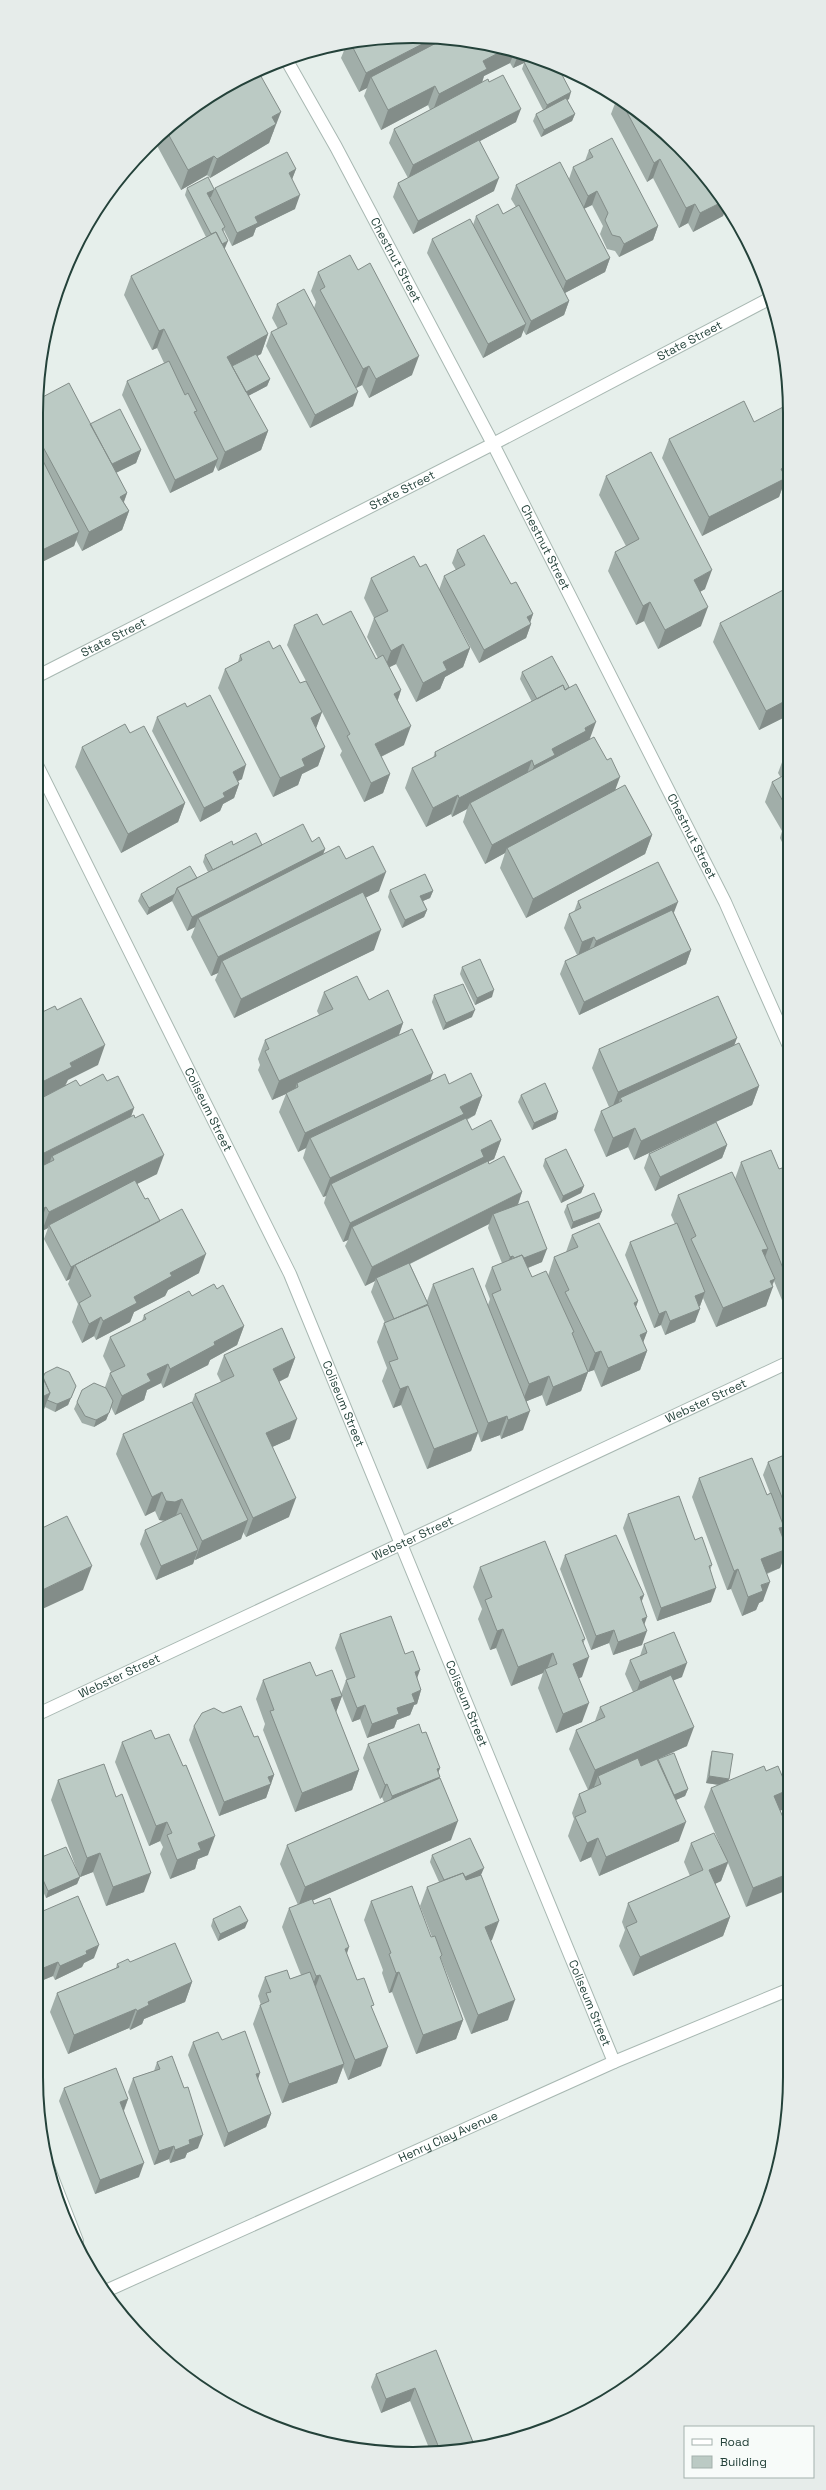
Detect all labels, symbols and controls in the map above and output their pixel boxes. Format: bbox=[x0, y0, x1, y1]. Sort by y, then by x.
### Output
street label: Chestnut Street bbox=[367, 215, 425, 305]
street label: State Street bbox=[654, 317, 725, 364]
street label: State Street bbox=[367, 467, 438, 514]
street label: Chestnut Street bbox=[517, 502, 574, 593]
street label: State Street bbox=[78, 614, 149, 661]
street label: Chestnut Street bbox=[663, 791, 720, 882]
street label: Coliseum Street bbox=[181, 1065, 236, 1154]
street label: Coliseum Street bbox=[318, 1358, 368, 1449]
street label: Webster Street bbox=[663, 1375, 749, 1427]
street label: Webster Street bbox=[369, 1512, 456, 1564]
street label: Webster Street bbox=[76, 1650, 163, 1702]
street label: Coliseum Street bbox=[442, 1658, 491, 1749]
street label: Coliseum Street bbox=[565, 1958, 615, 2049]
street label: Henry Clay Avenue bbox=[396, 2107, 500, 2166]
legend bbox=[684, 2426, 814, 2478]
text: Road bbox=[720, 2434, 749, 2450]
text: Building bbox=[720, 2454, 767, 2470]

